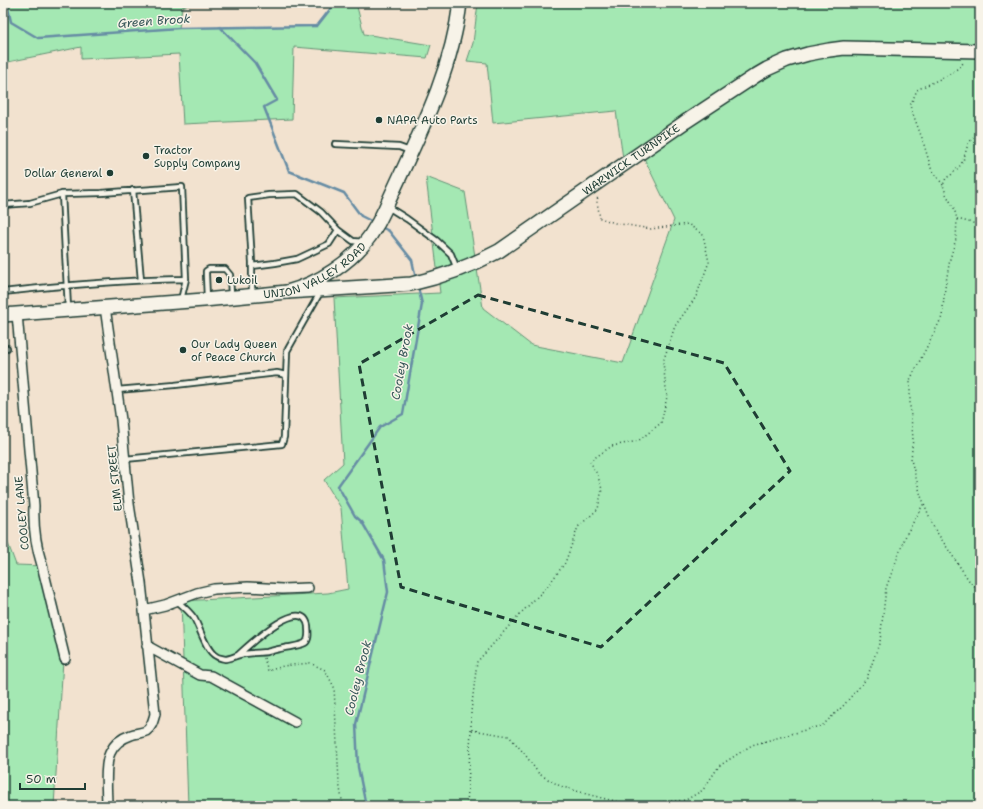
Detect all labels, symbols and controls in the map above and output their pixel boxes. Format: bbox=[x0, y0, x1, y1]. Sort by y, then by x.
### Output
water label: Green Brook bbox=[117, 10, 191, 32]
place label: NAPA Auto Parts bbox=[387, 113, 478, 128]
marker: NAPA Auto Parts bbox=[374, 115, 384, 125]
street label: WARWICK TURNPIKE bbox=[579, 120, 683, 199]
place label: Tractor Supply Company bbox=[154, 143, 240, 171]
marker: Tractor Supply Company bbox=[141, 151, 151, 161]
place label: Dollar General bbox=[24, 166, 103, 181]
marker: Dollar General bbox=[105, 168, 115, 178]
street label: UNION VALLEY ROAD bbox=[263, 239, 369, 302]
place label: Lukoil bbox=[227, 273, 258, 288]
marker: Lukoil bbox=[214, 275, 224, 285]
water label: Cooley Brook bbox=[387, 323, 417, 401]
place label: Our Lady Queen of Peace Church bbox=[191, 337, 277, 365]
marker: Our Lady Queen of Peace Church bbox=[178, 345, 188, 355]
street label: ELM STREET bbox=[104, 444, 126, 512]
street label: COOLEY LANE bbox=[11, 475, 33, 551]
water label: Cooley Brook bbox=[341, 639, 375, 717]
scale bar bbox=[20, 765, 85, 791]
text: 50 m bbox=[26, 771, 56, 787]

